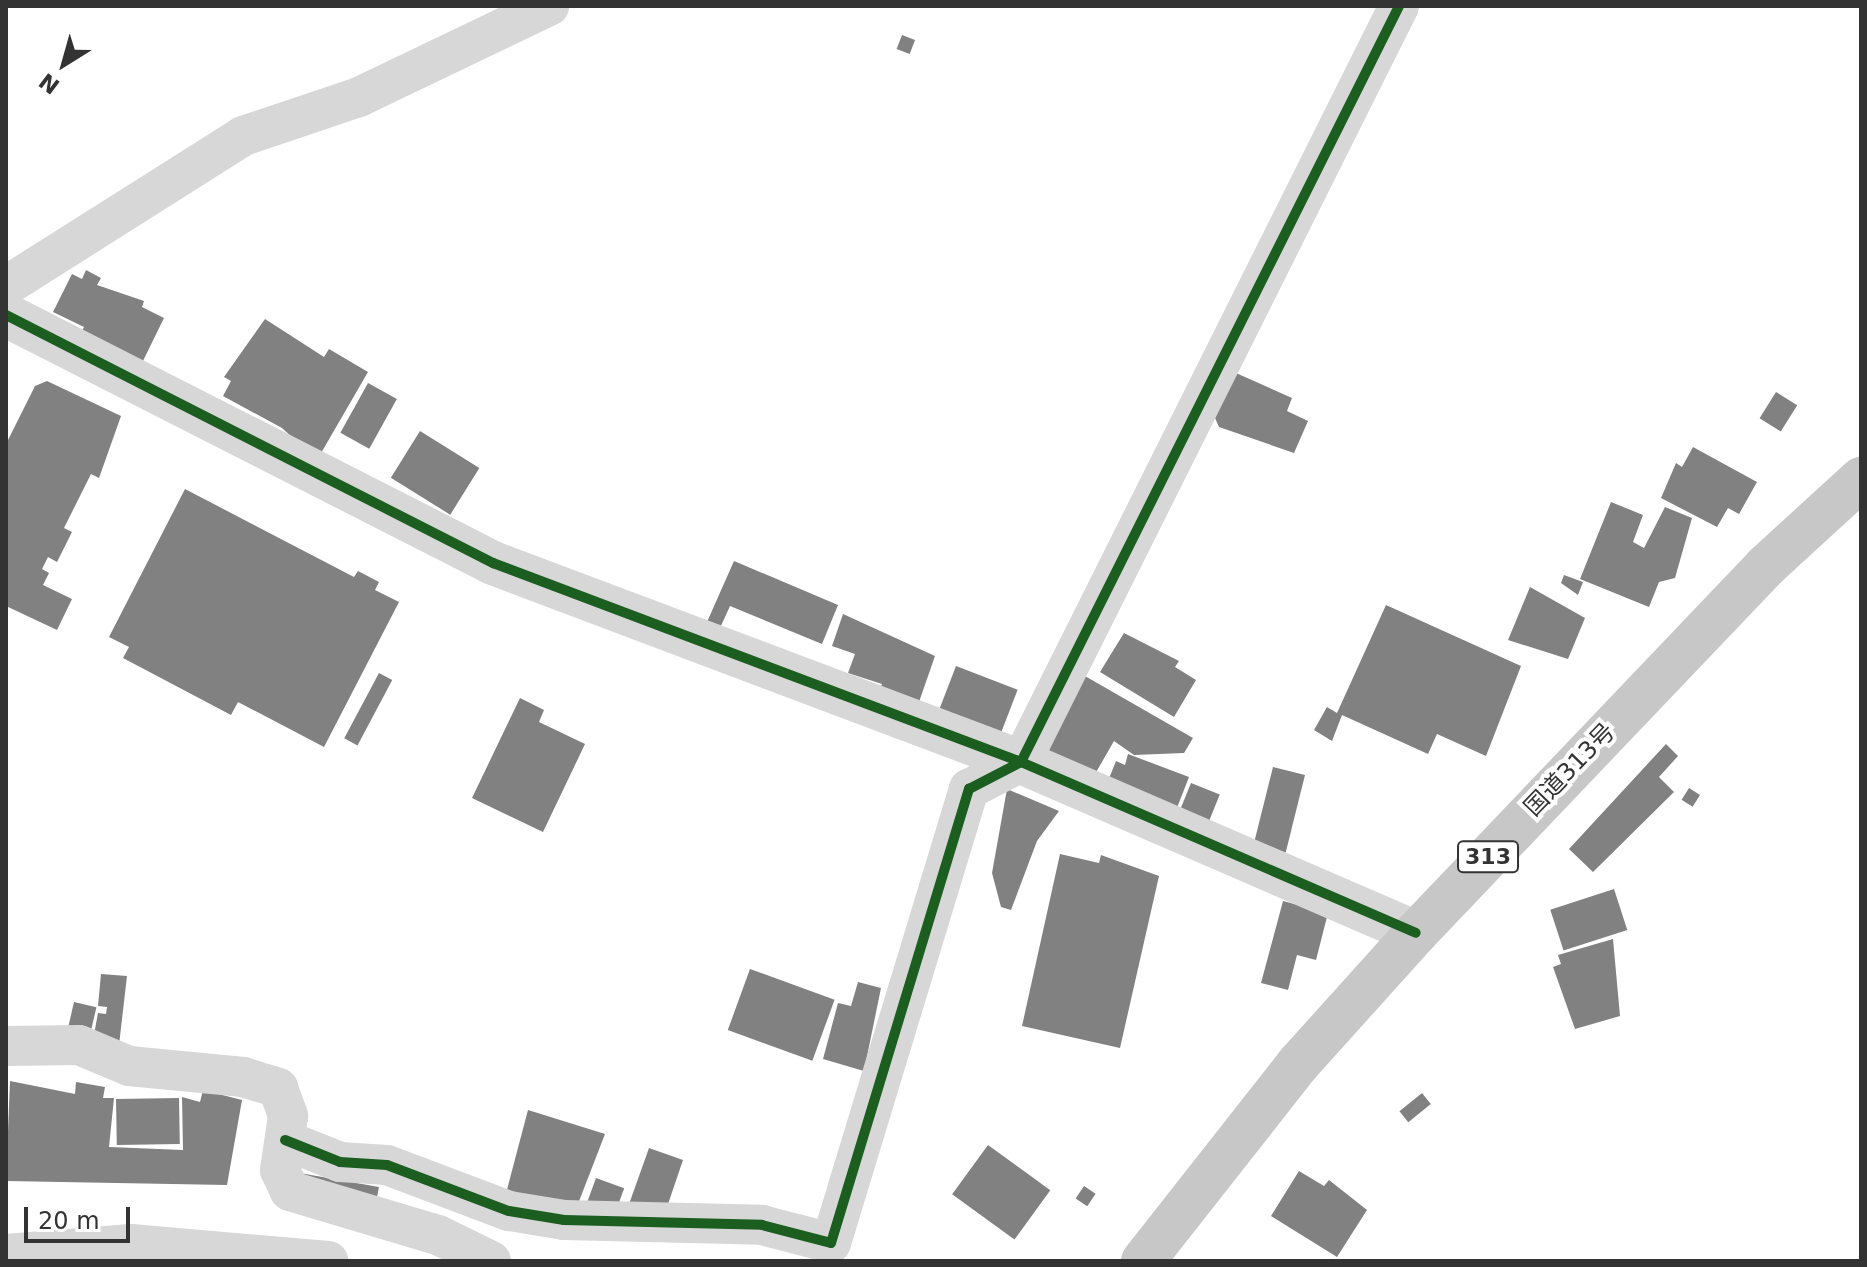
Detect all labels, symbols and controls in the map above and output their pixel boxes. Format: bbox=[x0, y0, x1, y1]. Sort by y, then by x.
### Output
north arrow bbox=[24, 24, 104, 104]
text: N bbox=[34, 68, 64, 99]
street label: 国道313号 bbox=[1519, 718, 1621, 822]
road number: 313 bbox=[1456, 839, 1520, 875]
scale bar bbox=[28, 1191, 134, 1241]
text: 20 m bbox=[38, 1207, 100, 1235]

